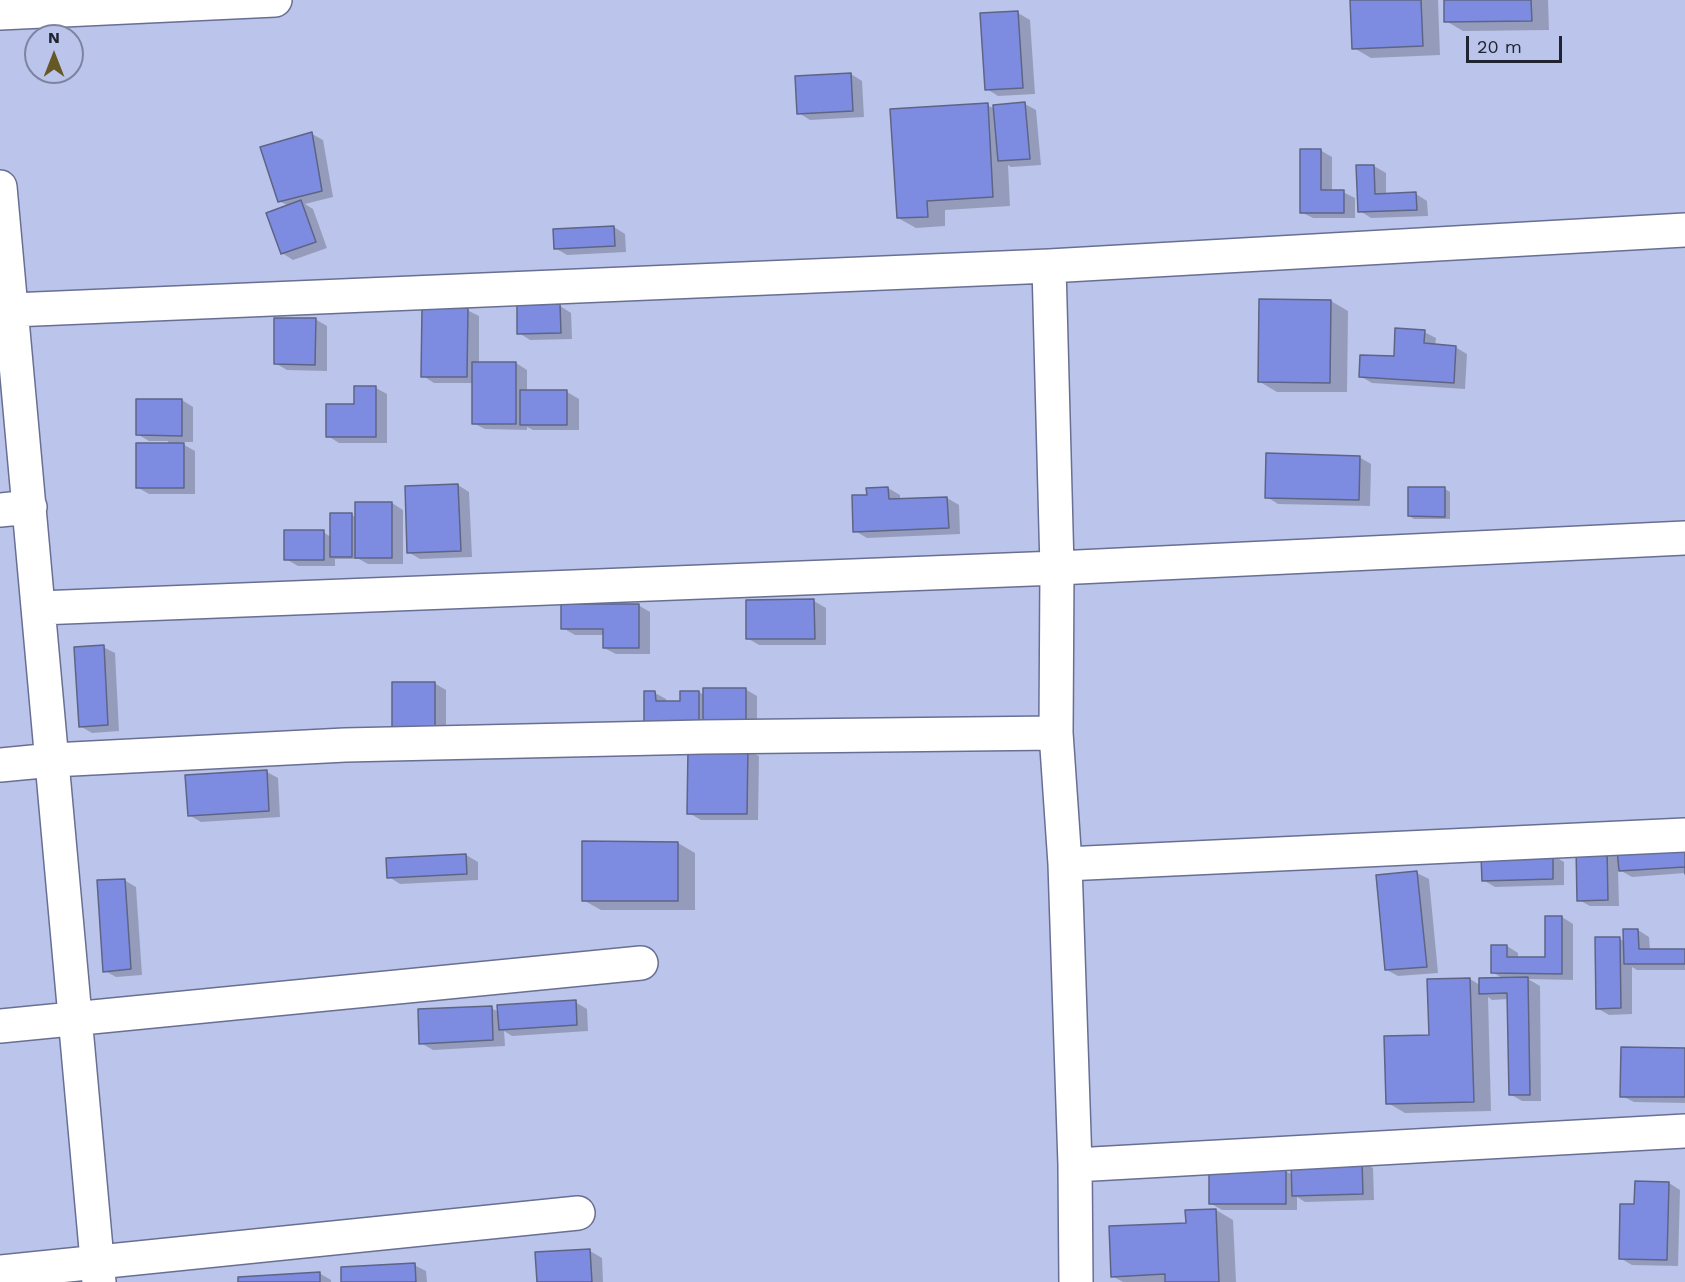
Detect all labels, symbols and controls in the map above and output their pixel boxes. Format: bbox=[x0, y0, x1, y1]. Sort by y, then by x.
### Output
north arrow bbox=[24, 24, 84, 84]
scale bar bbox=[1469, 24, 1565, 62]
text: N bbox=[48, 28, 60, 47]
text: 20 m bbox=[1477, 36, 1522, 57]

